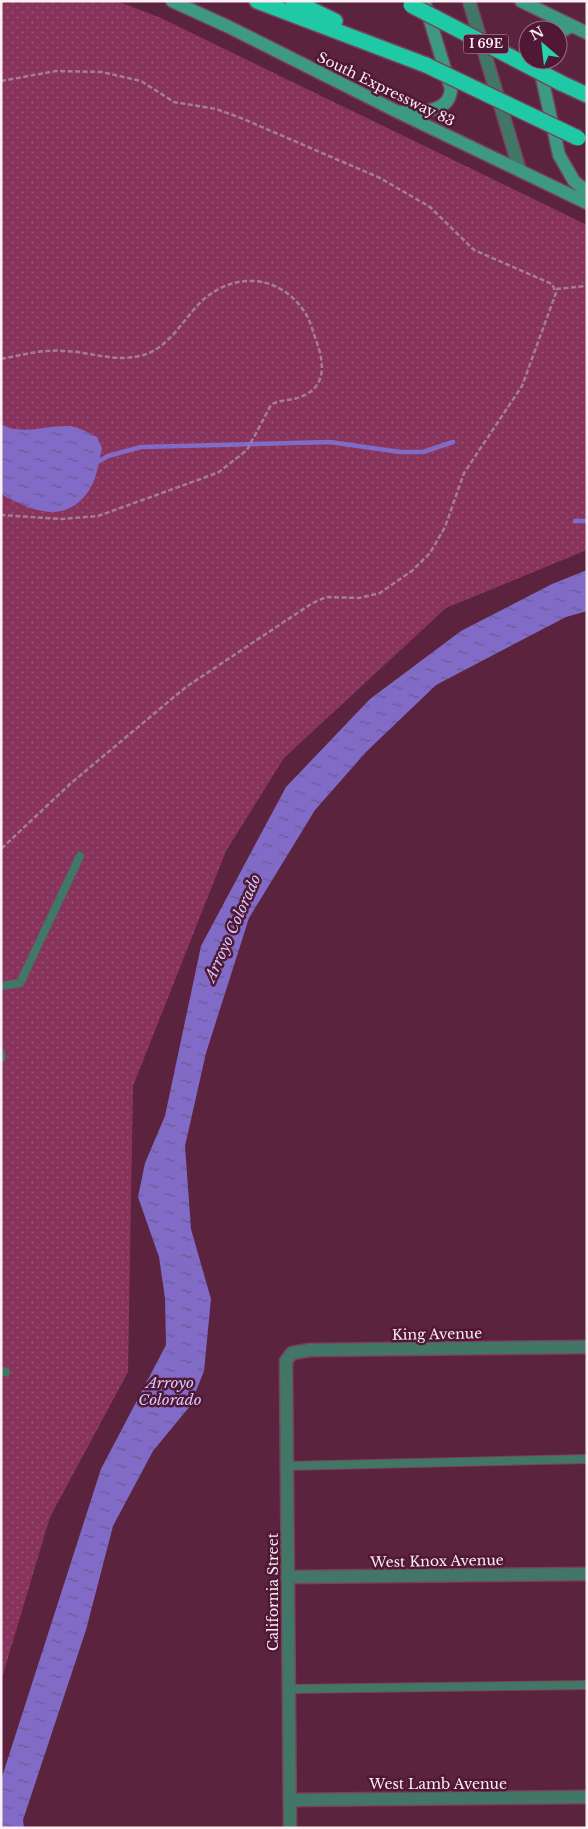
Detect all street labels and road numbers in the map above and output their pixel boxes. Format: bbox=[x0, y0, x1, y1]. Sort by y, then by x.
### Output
road number: I 69E bbox=[464, 34, 508, 54]
street label: South Expressway 83 bbox=[314, 48, 458, 130]
street label: King Avenue bbox=[392, 1324, 482, 1344]
street label: California Street bbox=[264, 1532, 282, 1651]
street label: West Knox Avenue bbox=[369, 1551, 504, 1571]
street label: West Lamb Avenue bbox=[368, 1775, 507, 1793]

